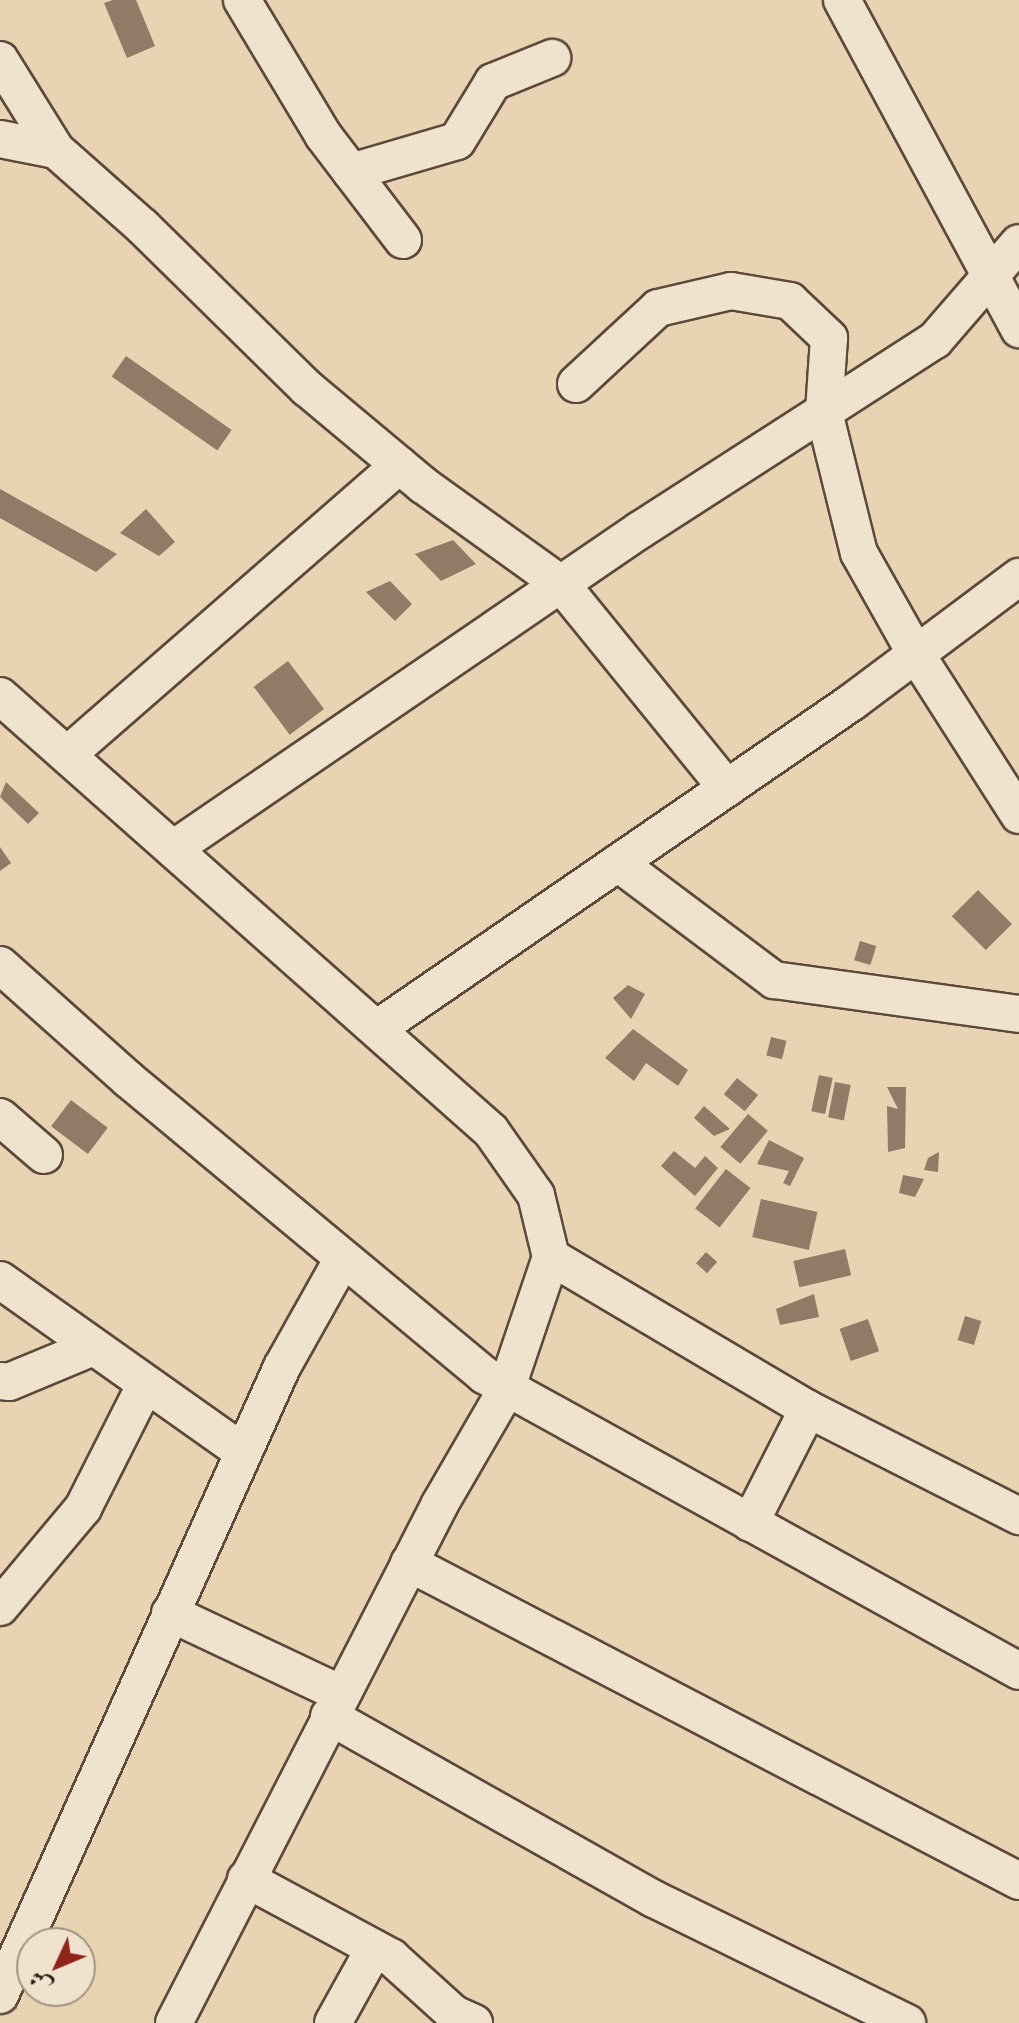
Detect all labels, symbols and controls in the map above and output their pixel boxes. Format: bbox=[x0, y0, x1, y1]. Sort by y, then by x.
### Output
north arrow bbox=[16, 1927, 96, 2007]
text: ش bbox=[21, 1963, 59, 2001]

